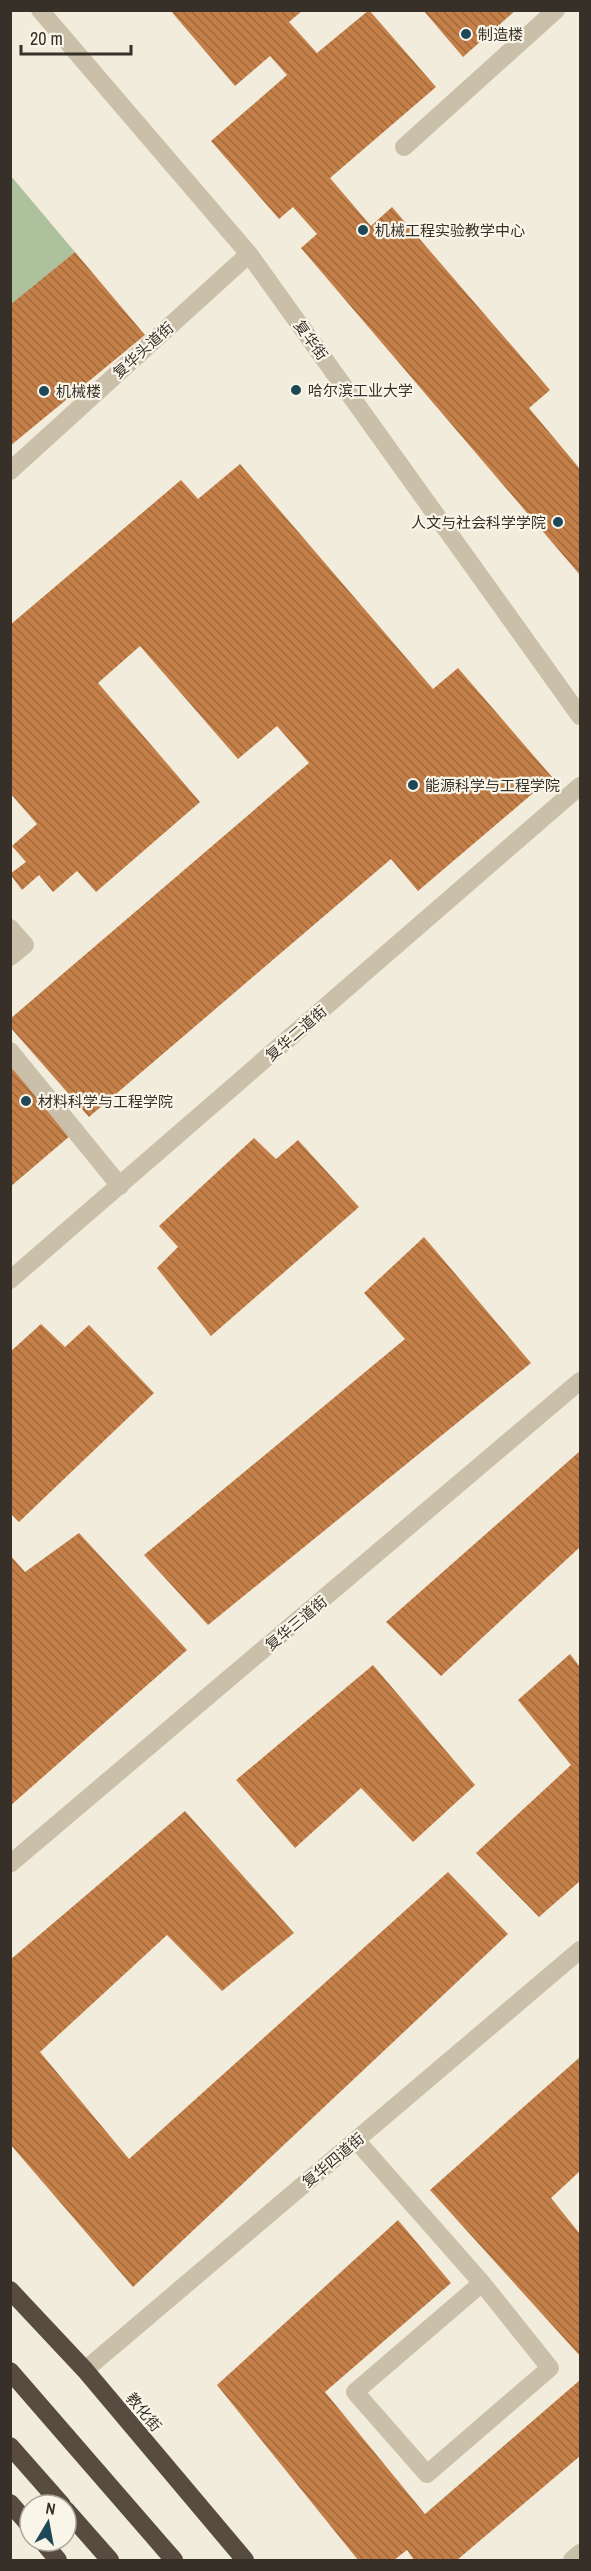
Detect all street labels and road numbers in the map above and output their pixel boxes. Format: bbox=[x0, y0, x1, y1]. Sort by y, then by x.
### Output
street label: 复华街 bbox=[289, 316, 333, 364]
street label: 复华头道街 bbox=[108, 317, 178, 383]
street label: 复华二道街 bbox=[261, 1000, 331, 1066]
street label: 复华三道街 bbox=[261, 1591, 331, 1655]
street label: 复华四道街 bbox=[298, 2128, 368, 2192]
street label: 教化街 bbox=[121, 2388, 167, 2436]

